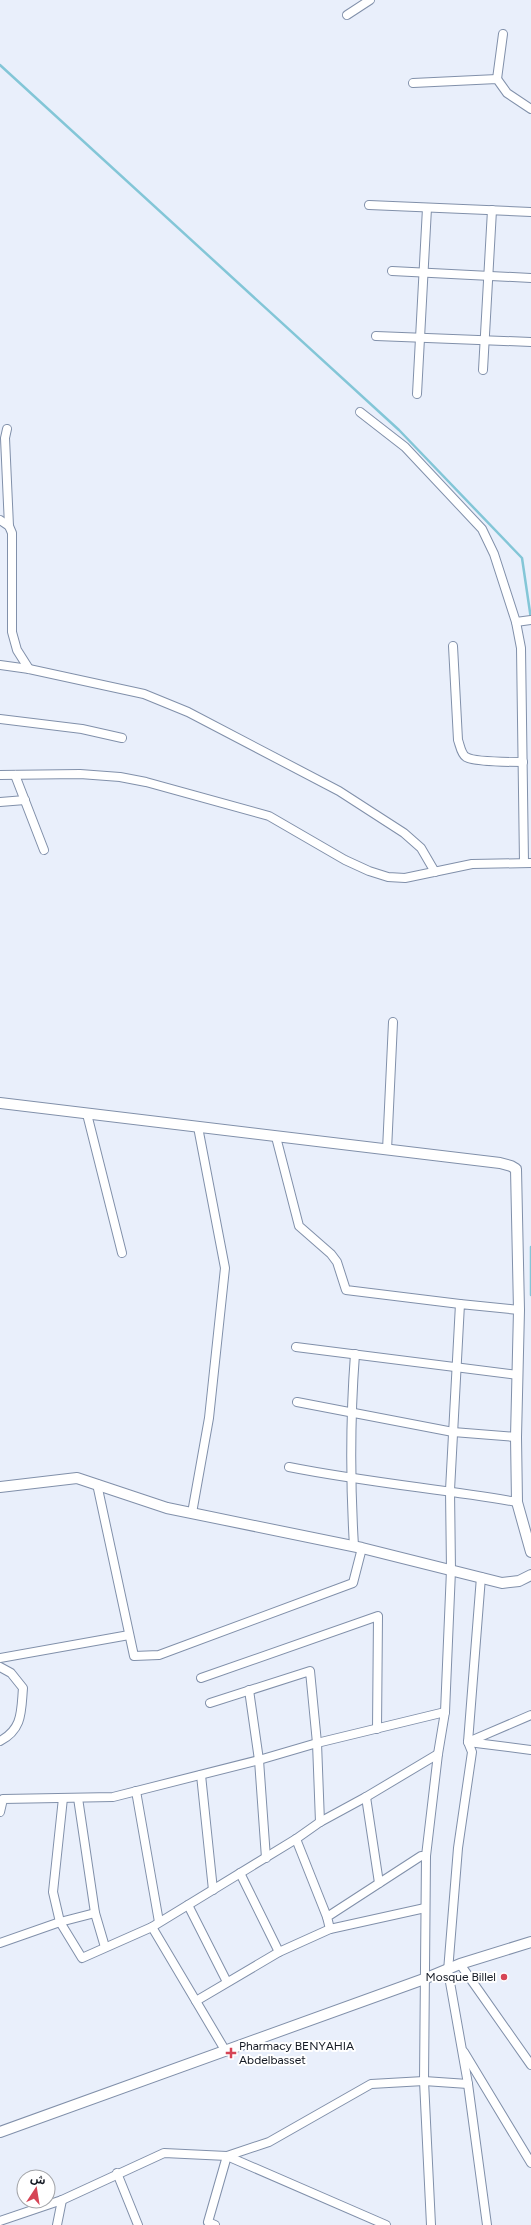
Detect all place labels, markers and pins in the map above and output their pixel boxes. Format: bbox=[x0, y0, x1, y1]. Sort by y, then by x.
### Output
place label: Mosque Billel bbox=[426, 1970, 496, 1984]
marker: Mosque Billel bbox=[499, 1972, 509, 1982]
place label: Pharmacy BENYAHIA Abdelbasset bbox=[239, 2039, 354, 2067]
marker: Pharmacy BENYAHIA Abdelbasset bbox=[226, 2048, 236, 2058]

